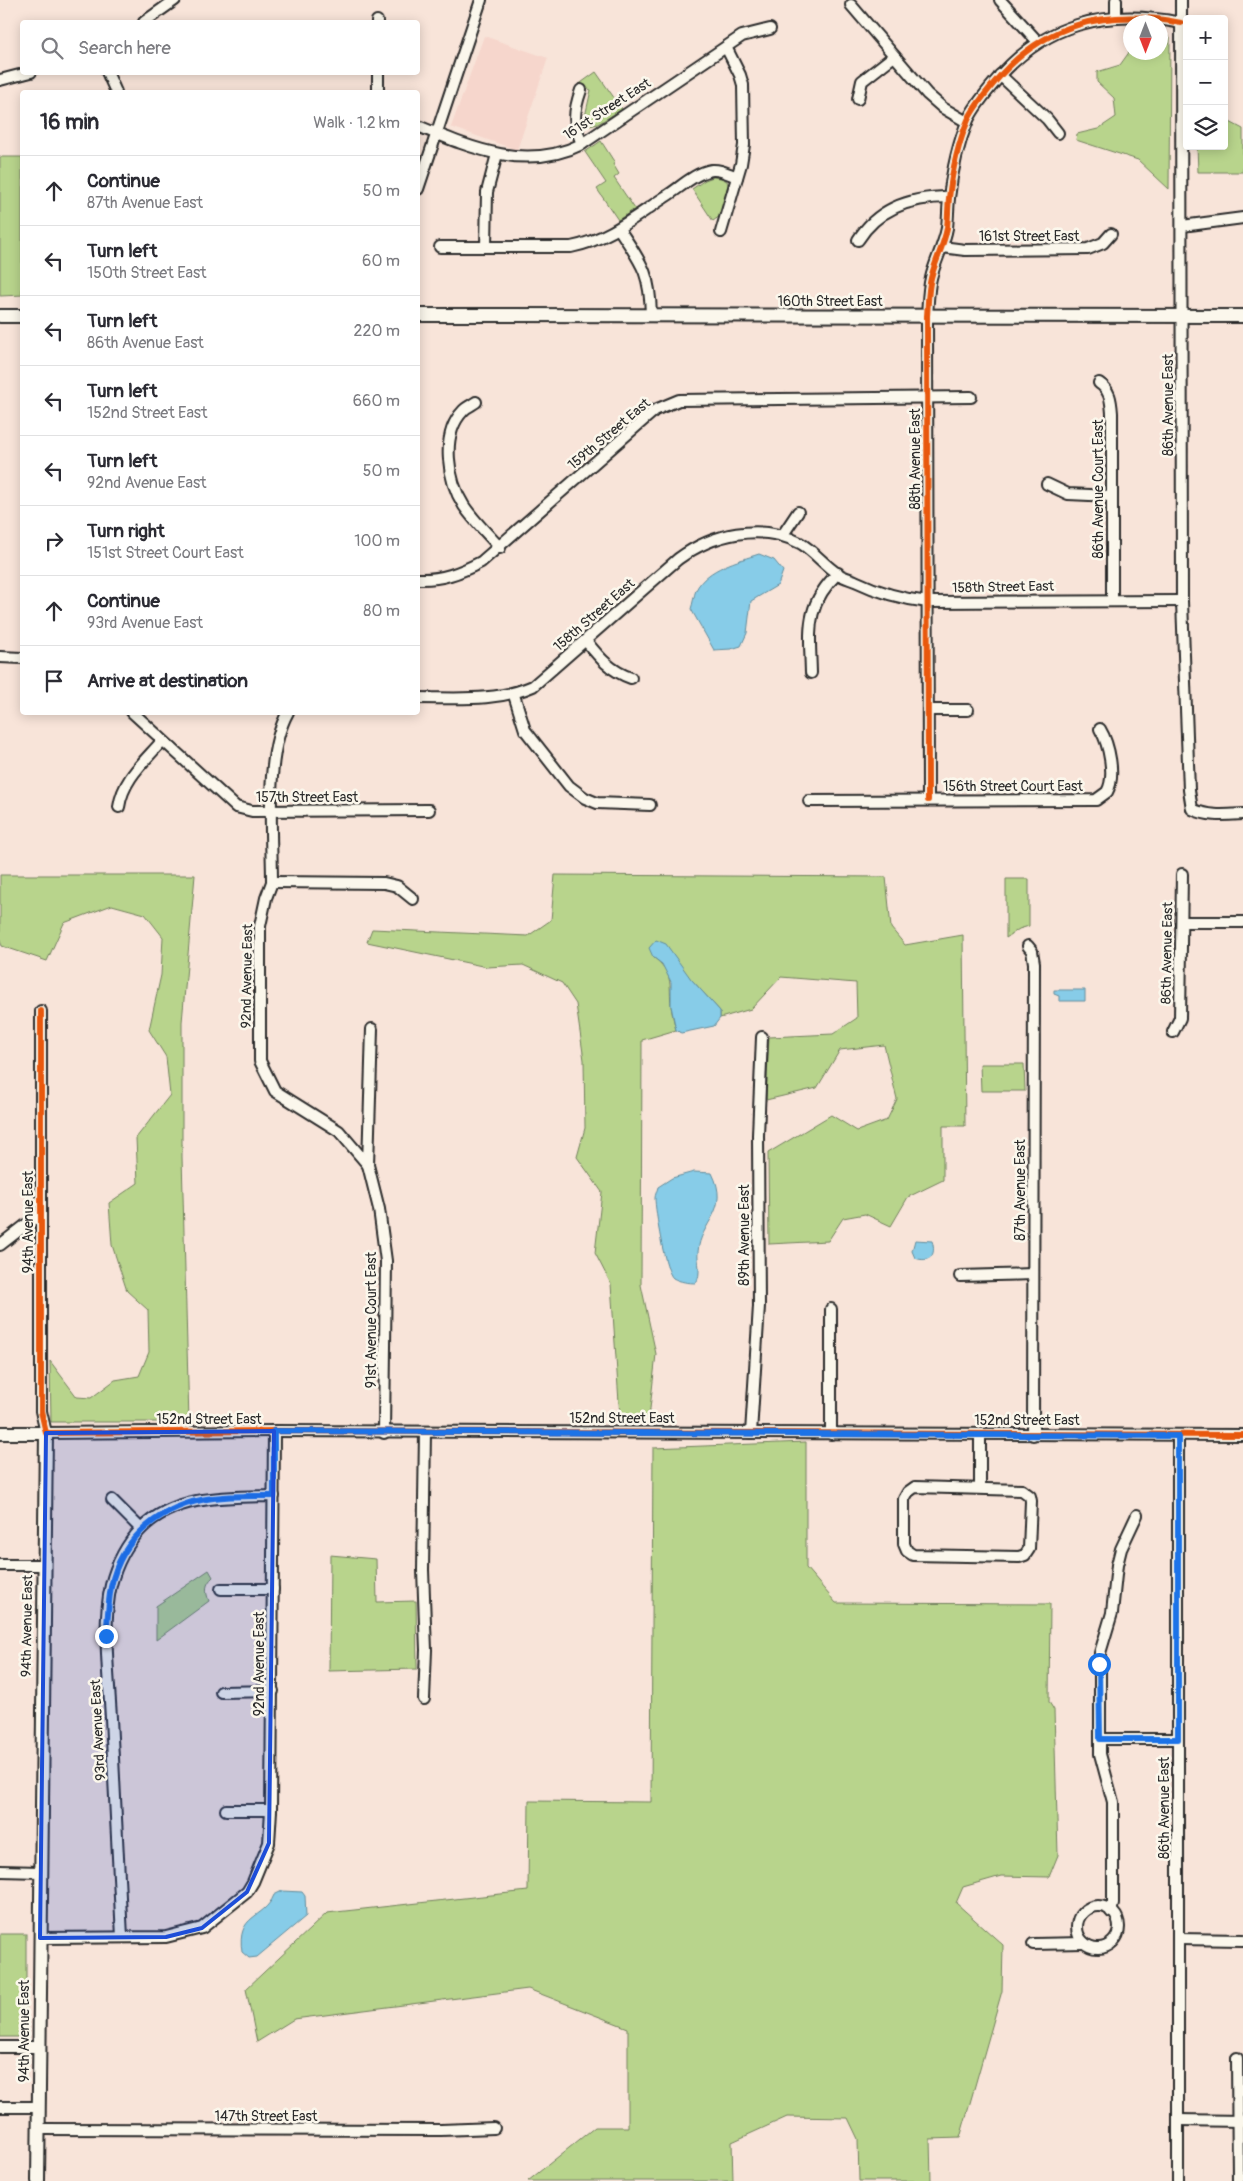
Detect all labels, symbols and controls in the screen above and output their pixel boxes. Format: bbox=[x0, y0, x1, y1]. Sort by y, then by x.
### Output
north arrow bbox=[1123, 15, 1168, 60]
map controls bbox=[1183, 15, 1228, 150]
button: + bbox=[1183, 15, 1228, 60]
search box bbox=[20, 20, 420, 75]
icon: search bbox=[38, 34, 66, 62]
text: Search here bbox=[78, 36, 171, 60]
button: − bbox=[1183, 60, 1228, 105]
street label: 161st Street East bbox=[560, 74, 654, 144]
button: layers bbox=[1183, 105, 1228, 150]
text: 16 min bbox=[40, 109, 99, 136]
text: Walk · 1.2 km bbox=[313, 113, 400, 133]
text: Continue bbox=[87, 169, 160, 193]
icon: ahead bbox=[40, 177, 68, 205]
text: 50 m bbox=[363, 181, 400, 201]
text: 87th Avenue East bbox=[87, 193, 203, 213]
street label: 161st Street East bbox=[979, 228, 1080, 245]
text: Turn left bbox=[87, 239, 157, 263]
icon: left bbox=[40, 247, 68, 275]
text: 60 m bbox=[362, 251, 400, 271]
text: 150th Street East bbox=[87, 263, 207, 283]
street label: 160th Street East bbox=[777, 293, 883, 310]
text: Turn left bbox=[87, 309, 157, 333]
icon: left bbox=[40, 317, 68, 345]
text: 220 m bbox=[354, 321, 400, 341]
text: 86th Avenue East bbox=[87, 333, 204, 353]
street label: 86th Avenue East bbox=[1160, 354, 1177, 456]
text: Turn left bbox=[87, 379, 157, 403]
icon: left bbox=[40, 387, 68, 415]
text: 660 m bbox=[353, 391, 400, 411]
street label: 159th Street East bbox=[564, 394, 654, 473]
text: 152nd Street East bbox=[87, 403, 207, 423]
street label: 88th Avenue East bbox=[907, 408, 924, 510]
street label: 86th Avenue Court East bbox=[1090, 419, 1107, 559]
text: Turn left bbox=[87, 449, 157, 473]
icon: left bbox=[40, 457, 68, 485]
text: 50 m bbox=[363, 461, 400, 481]
text: 92nd Avenue East bbox=[87, 473, 207, 493]
text: Turn right bbox=[87, 519, 165, 543]
icon: right bbox=[40, 527, 68, 555]
text: 100 m bbox=[354, 531, 400, 551]
text: 151st Street Court East bbox=[87, 543, 244, 563]
street label: 158th Street East bbox=[550, 575, 638, 655]
street label: 158th Street East bbox=[952, 578, 1055, 596]
text: Continue bbox=[87, 589, 160, 613]
icon: ahead bbox=[40, 597, 68, 625]
text: 80 m bbox=[363, 601, 400, 621]
text: 93rd Avenue East bbox=[87, 613, 203, 633]
icon: arrive bbox=[40, 667, 68, 695]
text: Arrive at destination bbox=[87, 669, 248, 693]
street label: 156th Street Court East bbox=[943, 778, 1083, 795]
street label: 157th Street East bbox=[256, 789, 359, 806]
street label: 86th Avenue East bbox=[1158, 901, 1176, 1004]
street label: 92nd Avenue East bbox=[238, 923, 256, 1028]
street label: 87th Avenue East bbox=[1012, 1139, 1029, 1241]
street label: 94th Avenue East bbox=[20, 1170, 37, 1273]
street label: 89th Avenue East bbox=[736, 1184, 753, 1286]
street label: 91st Avenue Court East bbox=[363, 1252, 380, 1388]
street label: 152nd Street East bbox=[569, 1410, 675, 1427]
street label: 152nd Street East bbox=[156, 1411, 262, 1428]
street label: 152nd Street East bbox=[974, 1412, 1080, 1429]
street label: 94th Avenue East bbox=[18, 1574, 36, 1677]
street label: 92nd Avenue East bbox=[251, 1611, 268, 1716]
route end bbox=[95, 1625, 118, 1648]
route start bbox=[1088, 1653, 1111, 1676]
street label: 93rd Avenue East bbox=[87, 1679, 109, 1781]
street label: 86th Avenue East bbox=[1156, 1757, 1173, 1859]
street label: 94th Avenue East bbox=[16, 1979, 33, 2082]
street label: 147th Street East bbox=[215, 2108, 318, 2125]

